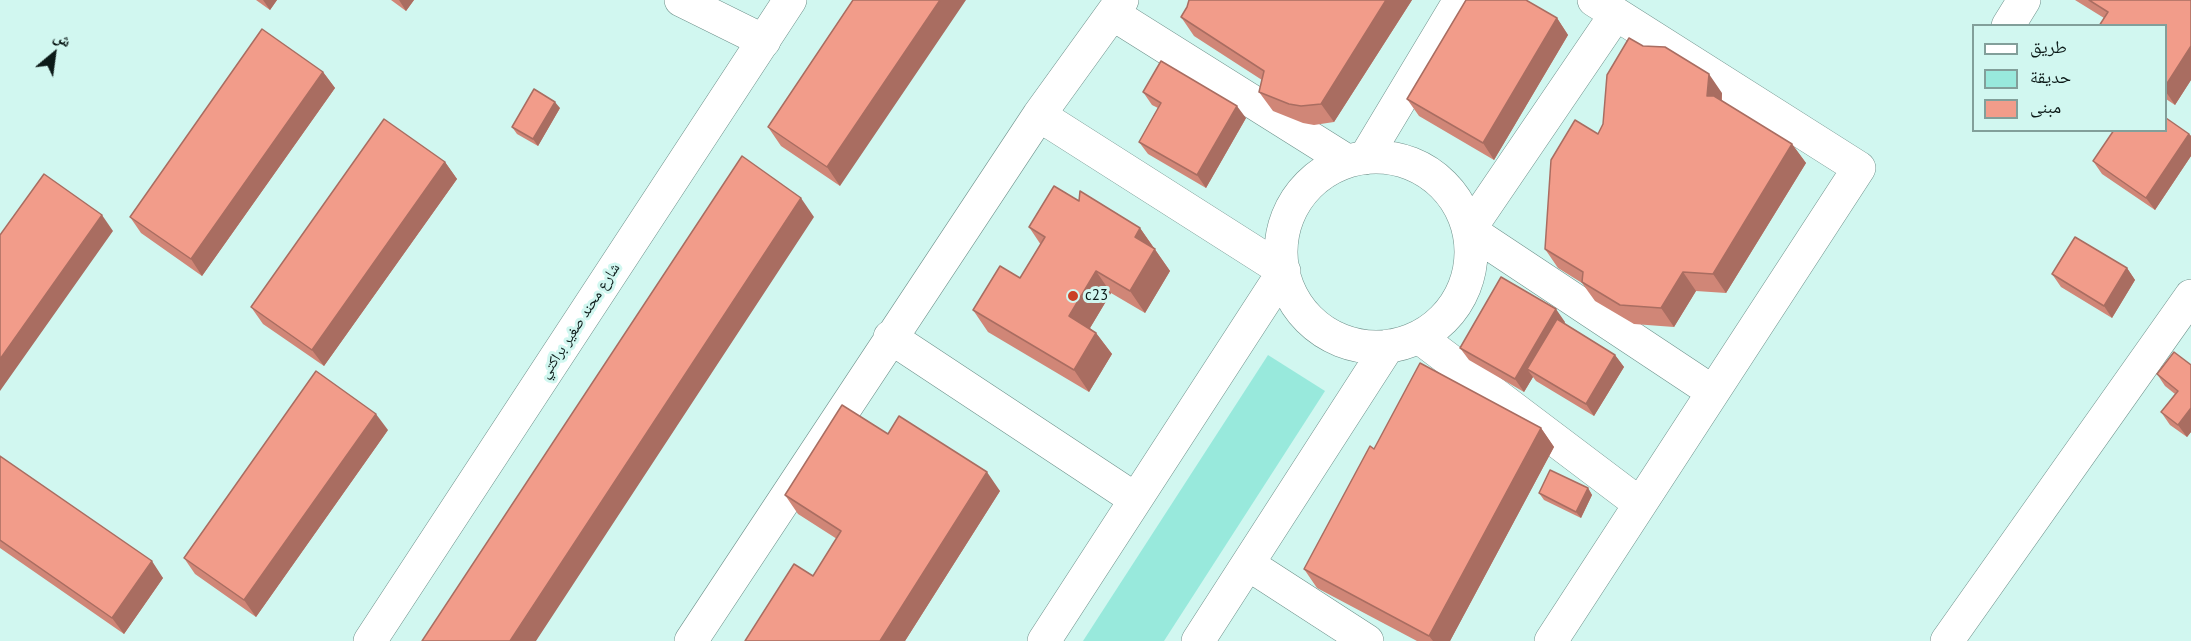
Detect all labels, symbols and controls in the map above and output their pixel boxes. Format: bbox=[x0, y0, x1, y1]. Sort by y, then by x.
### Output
north arrow bbox=[24, 24, 84, 84]
legend bbox=[1972, 24, 2167, 132]
text: ش bbox=[50, 25, 75, 51]
text: طريق bbox=[2030, 35, 2067, 58]
text: حديقة bbox=[2030, 65, 2071, 88]
text: مبنى bbox=[2030, 95, 2061, 118]
street label: شارع محند صغير براكتي bbox=[536, 260, 624, 382]
place label: c23 bbox=[1085, 287, 1108, 305]
marker: c23 bbox=[1066, 289, 1080, 303]

